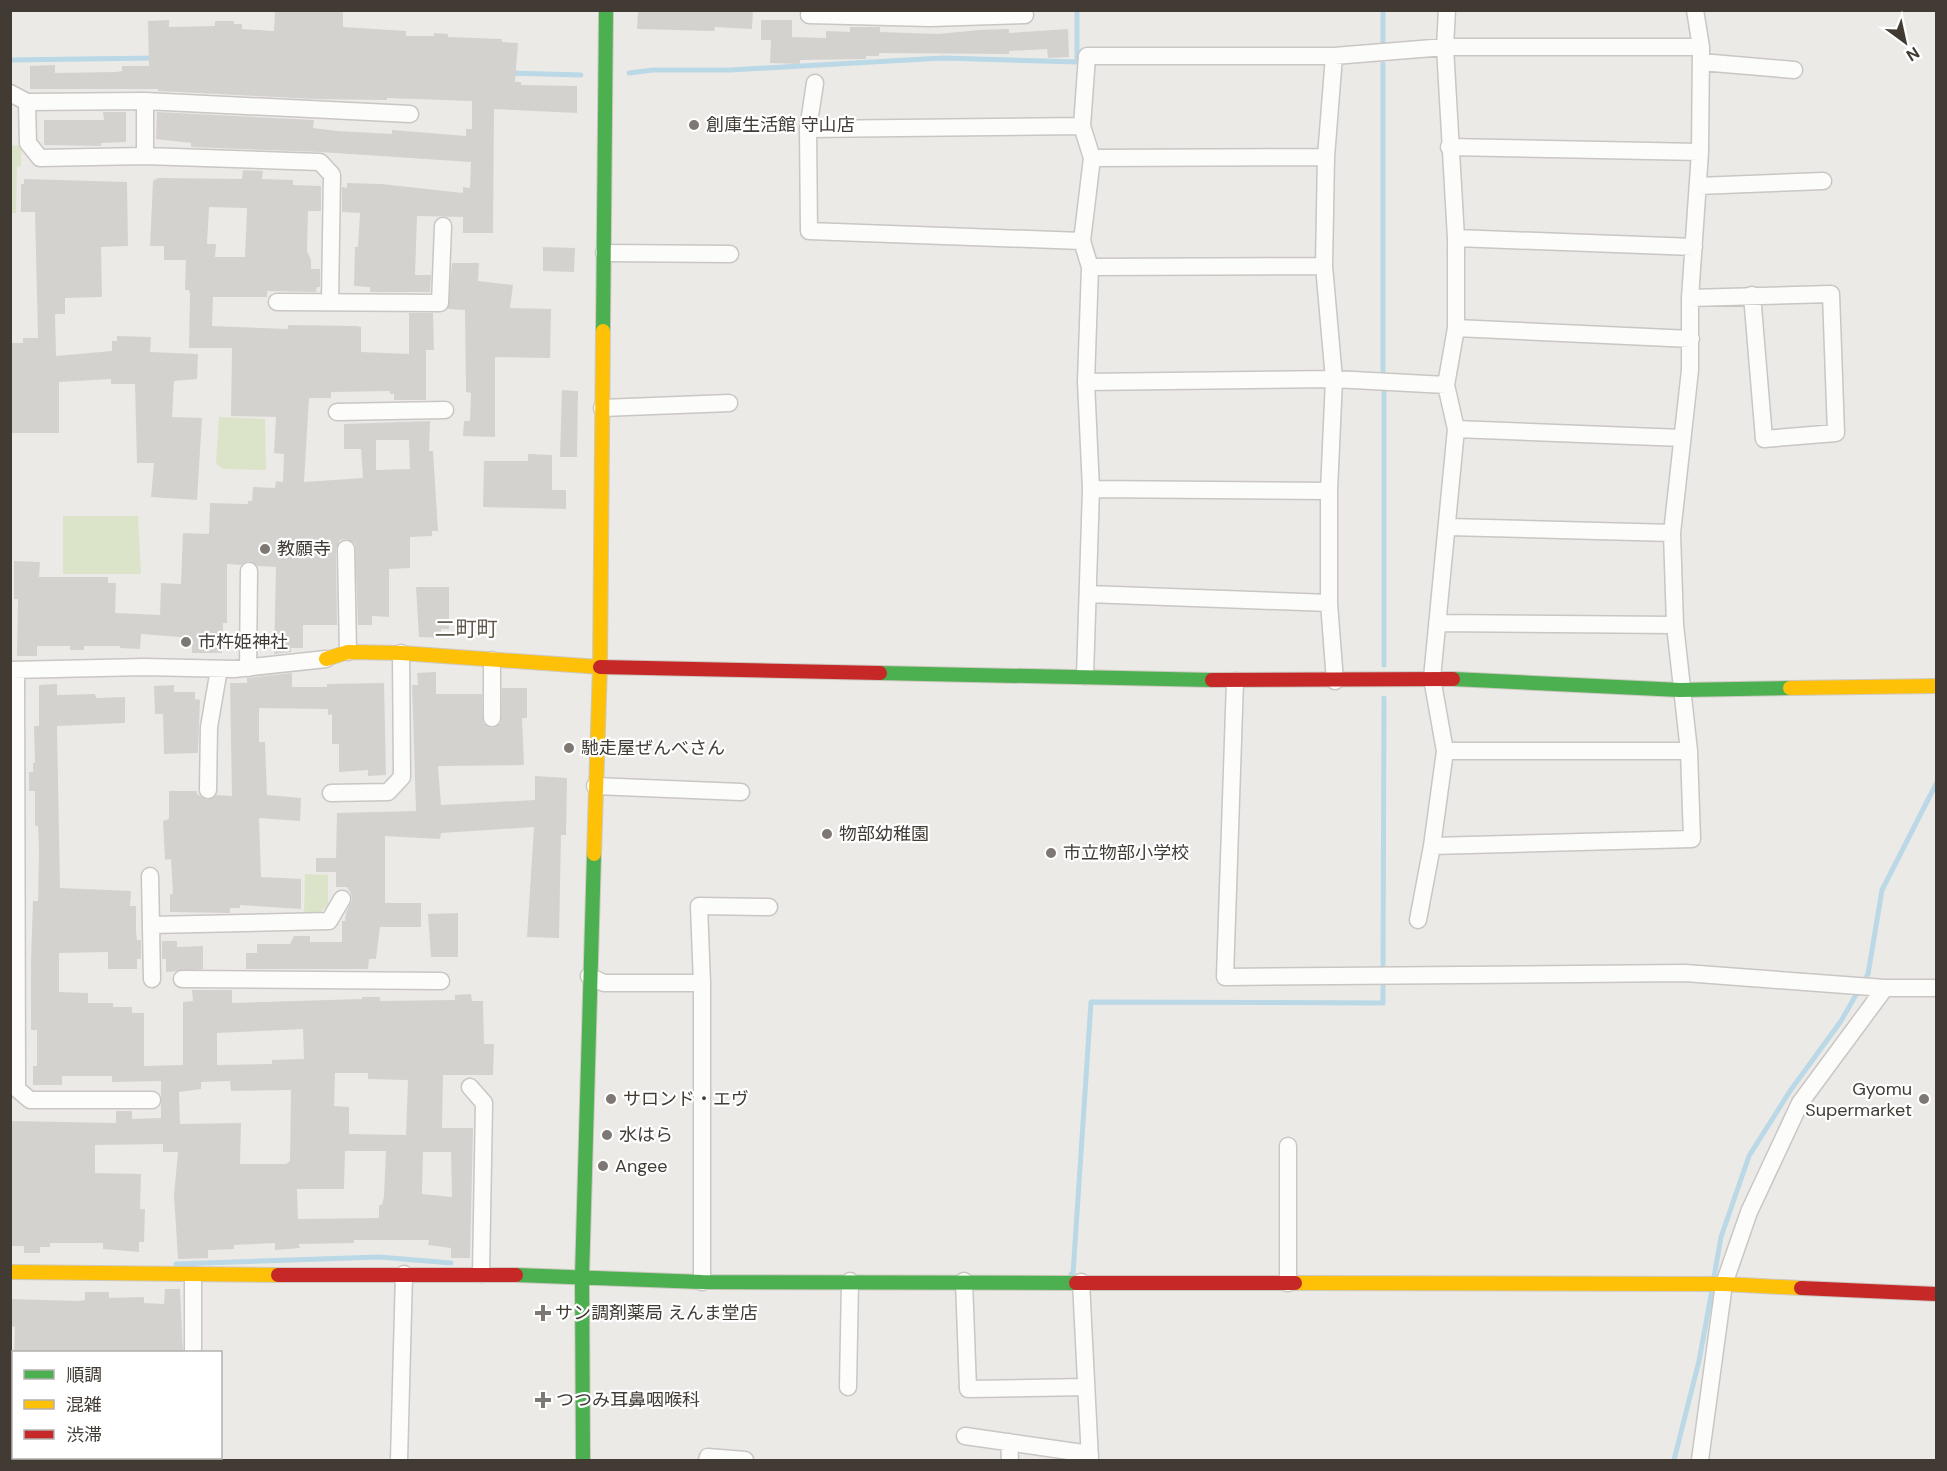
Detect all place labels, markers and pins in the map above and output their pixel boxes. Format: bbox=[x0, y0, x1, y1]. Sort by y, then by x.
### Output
place label: 創庫生活館 守山店 bbox=[706, 113, 855, 137]
marker: 創庫生活館 守山店 bbox=[687, 118, 701, 132]
place label: 教願寺 bbox=[277, 537, 331, 561]
marker: 教願寺 bbox=[258, 542, 272, 556]
place label: 市杵姫神社 bbox=[198, 630, 288, 654]
marker: 市杵姫神社 bbox=[179, 635, 193, 649]
place label: 馳走屋ぜんべさん bbox=[581, 736, 725, 760]
marker: 馳走屋ぜんべさん bbox=[562, 741, 576, 755]
place label: 物部幼稚園 bbox=[839, 822, 929, 846]
marker: 物部幼稚園 bbox=[820, 827, 834, 841]
place label: 市立物部小学校 bbox=[1063, 841, 1189, 865]
marker: 市立物部小学校 bbox=[1044, 846, 1058, 860]
place label: Gyomu Supermarket bbox=[1805, 1077, 1912, 1122]
place label: サロンド・エヴ bbox=[623, 1087, 749, 1111]
marker: サロンド・エヴ bbox=[604, 1092, 618, 1106]
marker: Gyomu Supermarket bbox=[1917, 1092, 1931, 1106]
place label: 水はら bbox=[619, 1123, 673, 1147]
marker: 水はら bbox=[600, 1128, 614, 1142]
place label: Angee bbox=[615, 1154, 667, 1178]
marker: Angee bbox=[596, 1159, 610, 1173]
place label: サン調剤薬局 えんま堂店 bbox=[555, 1301, 758, 1325]
marker: サン調剤薬局 えんま堂店 bbox=[536, 1306, 550, 1320]
place label: つつみ耳鼻咽喉科 bbox=[556, 1388, 700, 1412]
marker: つつみ耳鼻咽喉科 bbox=[534, 1391, 552, 1409]

